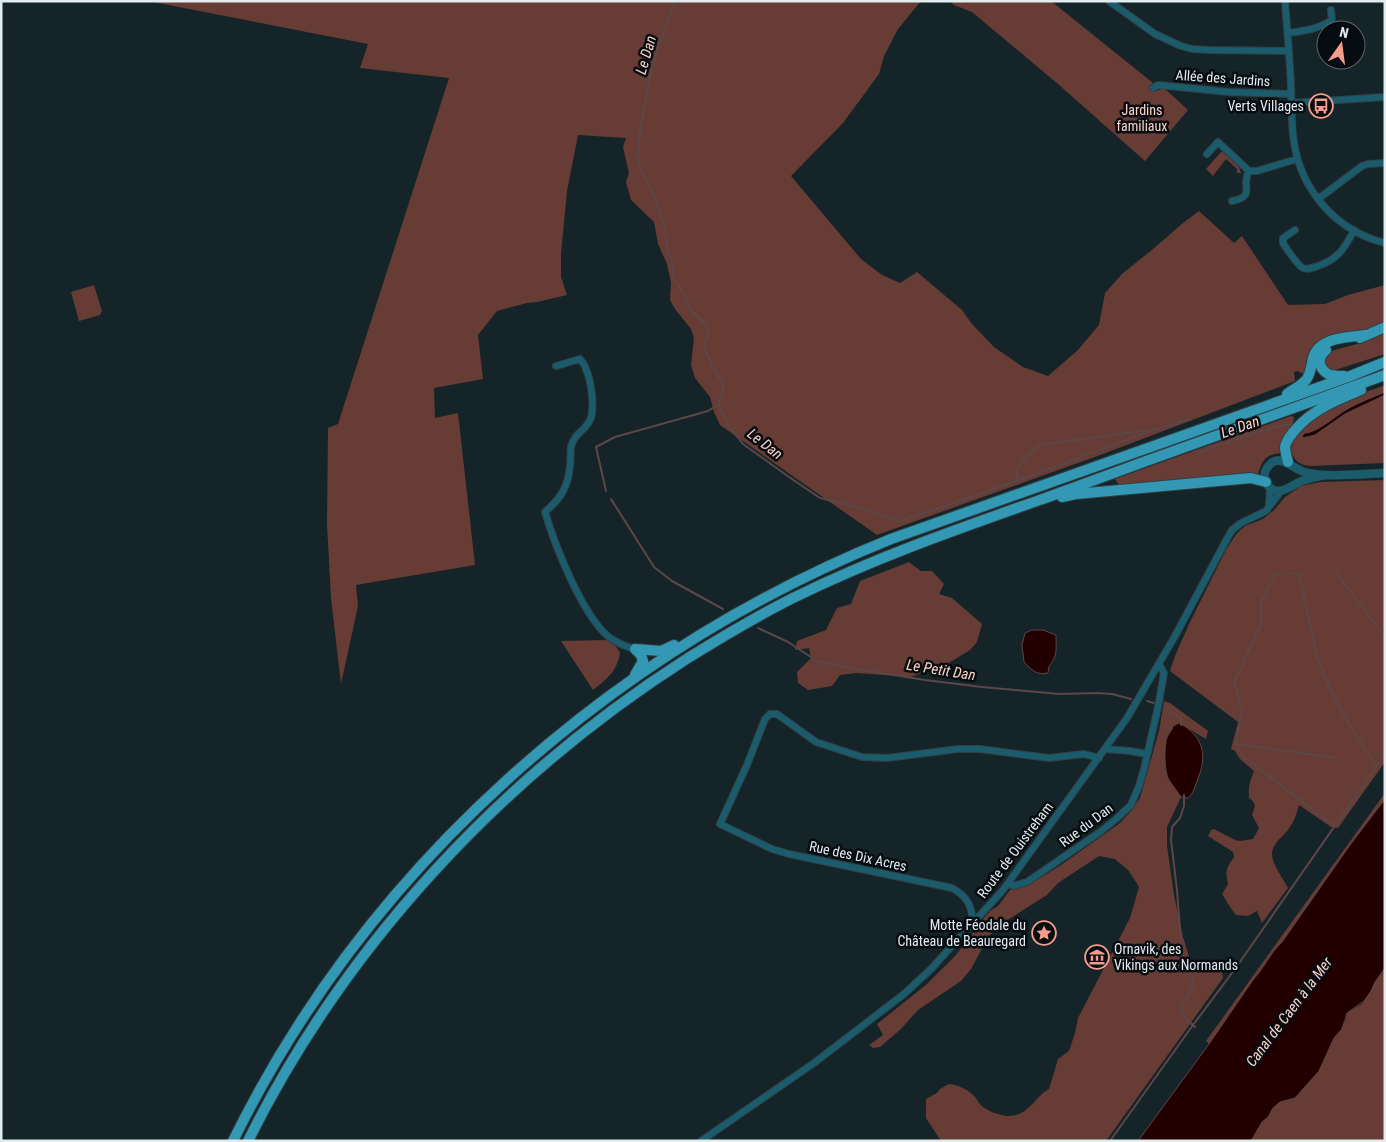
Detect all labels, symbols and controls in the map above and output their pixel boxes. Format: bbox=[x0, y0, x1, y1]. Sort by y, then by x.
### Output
north arrow bbox=[1316, 20, 1366, 70]
text: N bbox=[1338, 24, 1350, 41]
water label: Le Dan bbox=[632, 34, 660, 76]
street label: Allée des Jardins bbox=[1175, 67, 1271, 89]
bus stop icon: Verts Villages bbox=[1308, 93, 1334, 119]
place label: Verts Villages bbox=[1227, 98, 1304, 114]
park label: Jardins familiaux bbox=[1117, 102, 1167, 134]
water label: Le Dan bbox=[1218, 412, 1262, 442]
water label: Le Dan bbox=[744, 425, 786, 463]
water label: Le Petit Dan bbox=[905, 656, 977, 684]
street label: Route de Ouistreham bbox=[974, 799, 1056, 901]
street label: Rue du Dan bbox=[1056, 800, 1116, 850]
street label: Rue des Dix Acres bbox=[808, 838, 908, 874]
place label: Motte Féodale du Château de Beauregard bbox=[897, 917, 1026, 949]
place icon: Motte Féodale du Château de Beauregard bbox=[1031, 920, 1057, 946]
place label: Ornavik, des Vikings aux Normands bbox=[1114, 941, 1238, 973]
museum icon: Ornavik, des Vikings aux Normands bbox=[1084, 944, 1110, 970]
water label: Canal de Caen à la Mer bbox=[1242, 953, 1336, 1070]

